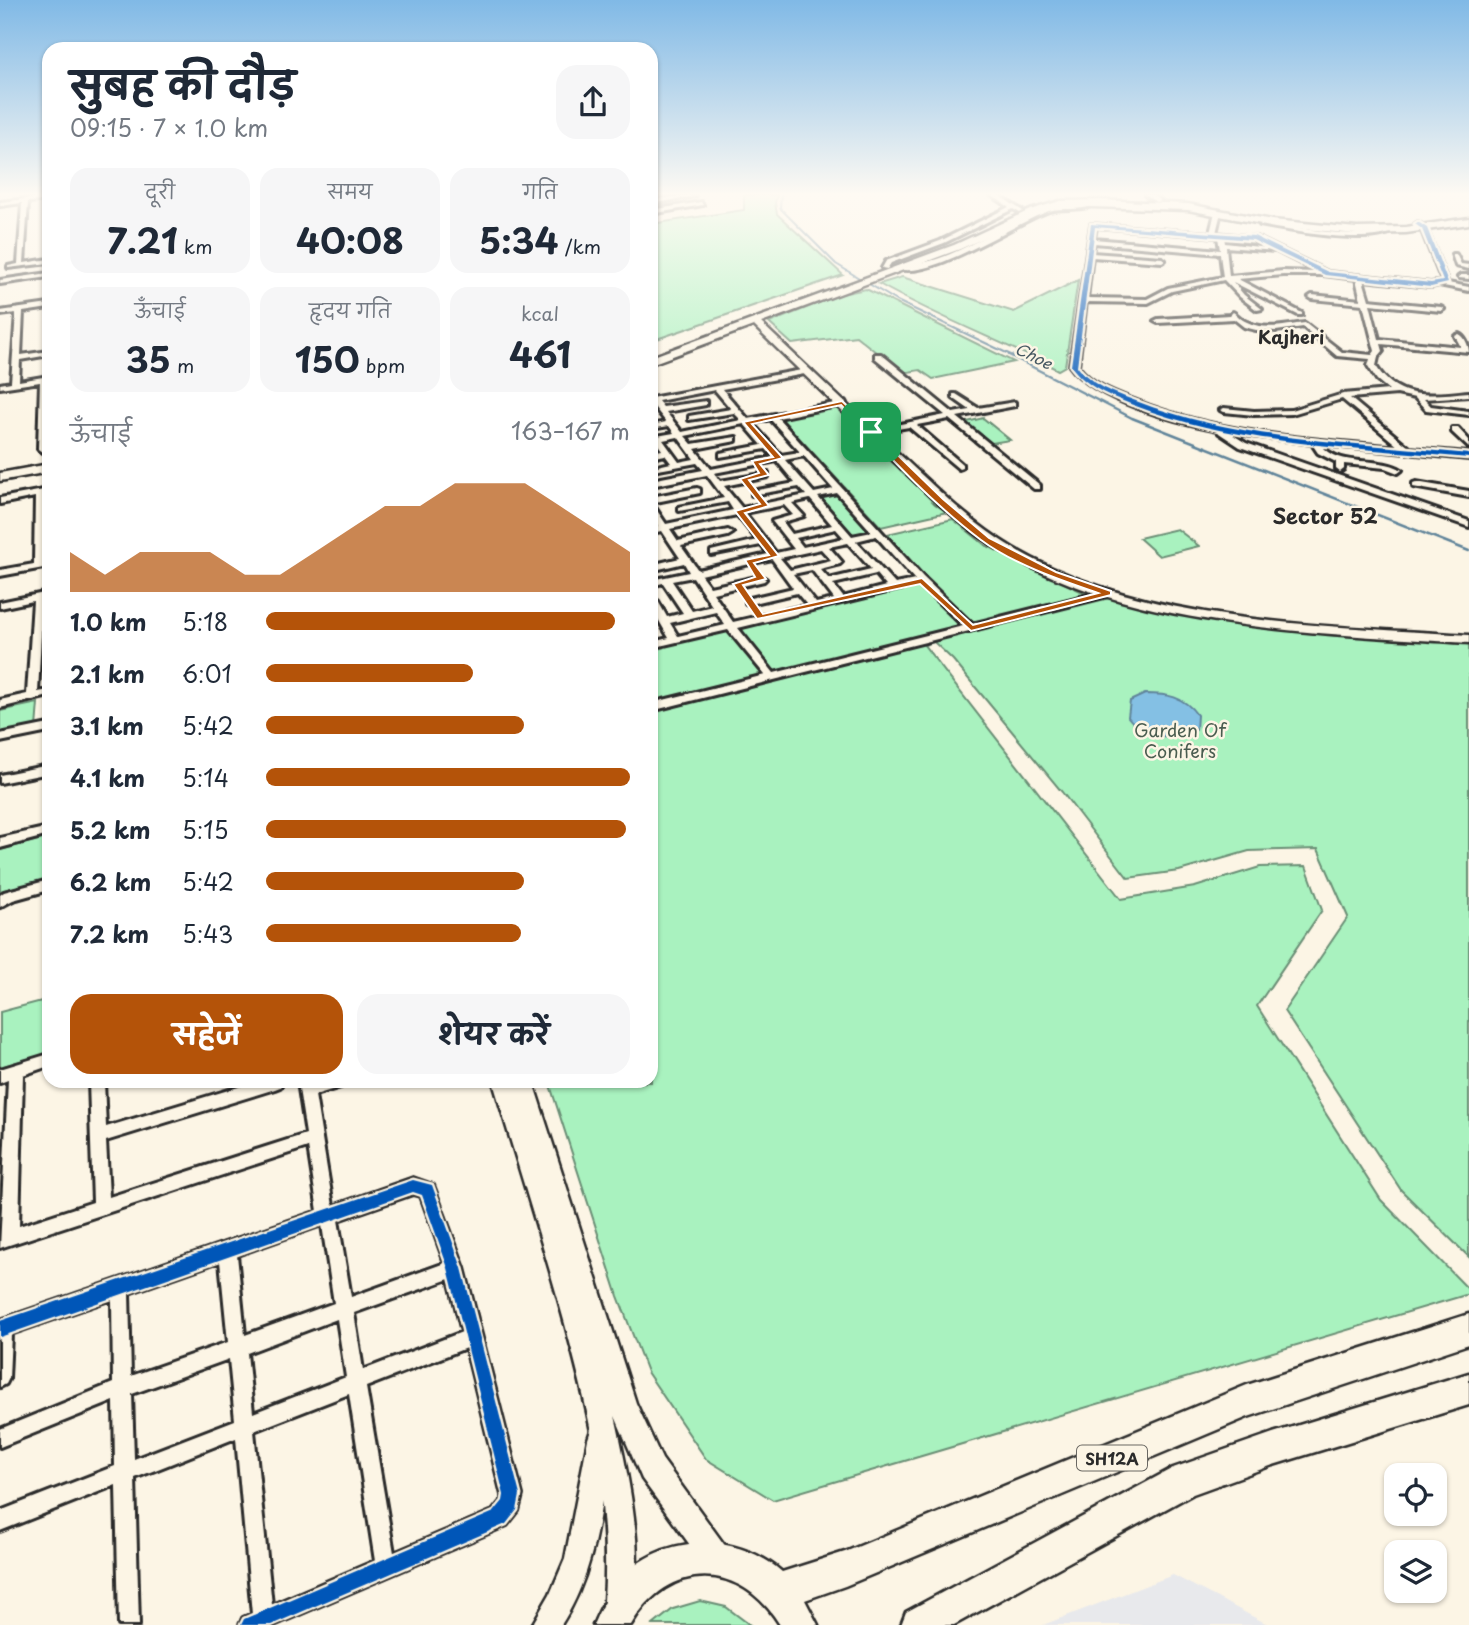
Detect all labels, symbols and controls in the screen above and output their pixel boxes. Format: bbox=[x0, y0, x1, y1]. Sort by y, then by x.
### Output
text: सुबह की दौड़ bbox=[70, 55, 296, 112]
button: share bbox=[556, 65, 630, 139]
text: 09:15 · 7 × 1.0 km bbox=[70, 110, 268, 145]
text: दूरी bbox=[145, 177, 175, 205]
text: समय bbox=[327, 177, 373, 205]
text: गति bbox=[523, 177, 557, 205]
text: 7.21 bbox=[108, 213, 178, 266]
text: 40:08 bbox=[296, 213, 404, 266]
text: 5:34 bbox=[479, 213, 559, 266]
text: km bbox=[178, 232, 212, 260]
text: /km bbox=[559, 232, 601, 260]
text: ऊँचाई bbox=[135, 296, 185, 324]
text: हृदय गति bbox=[309, 296, 391, 324]
text: kcal bbox=[521, 299, 559, 327]
district label: Kajheri bbox=[1258, 323, 1324, 350]
text: 461 bbox=[509, 327, 571, 380]
text: 35 bbox=[126, 332, 171, 385]
text: 150 bbox=[295, 332, 360, 385]
water label: Choe bbox=[1011, 335, 1058, 375]
text: m bbox=[171, 351, 194, 379]
text: bpm bbox=[360, 351, 405, 379]
pin bbox=[841, 402, 901, 462]
text: 163–167 m bbox=[511, 413, 630, 448]
icon: arrive bbox=[852, 413, 890, 451]
text: ऊँचाई bbox=[70, 415, 132, 450]
district label: Sector 52 bbox=[1272, 499, 1378, 531]
text: 1.0 km bbox=[70, 604, 147, 639]
text: 5:18 bbox=[182, 604, 228, 639]
text: 2.1 km bbox=[70, 656, 145, 691]
text: 6:01 bbox=[182, 656, 232, 691]
text: 3.1 km bbox=[70, 708, 144, 743]
text: 5:42 bbox=[182, 708, 234, 743]
park label: Garden Of Conifers bbox=[1134, 716, 1228, 764]
text: 4.1 km bbox=[70, 760, 145, 795]
text: 5:14 bbox=[182, 760, 229, 795]
text: 5.2 km bbox=[70, 812, 151, 847]
text: 5:15 bbox=[182, 812, 228, 847]
text: 6.2 km bbox=[70, 864, 151, 899]
text: 5:42 bbox=[182, 864, 234, 899]
text: 7.2 km bbox=[70, 916, 149, 951]
text: 5:43 bbox=[182, 916, 233, 951]
button: सहेजें bbox=[70, 994, 343, 1074]
button: शेयर करें bbox=[357, 994, 630, 1074]
road number: SH12A bbox=[1077, 1446, 1147, 1470]
map controls bbox=[1384, 1463, 1447, 1603]
button: locate bbox=[1384, 1463, 1447, 1526]
button: layers bbox=[1384, 1540, 1447, 1603]

